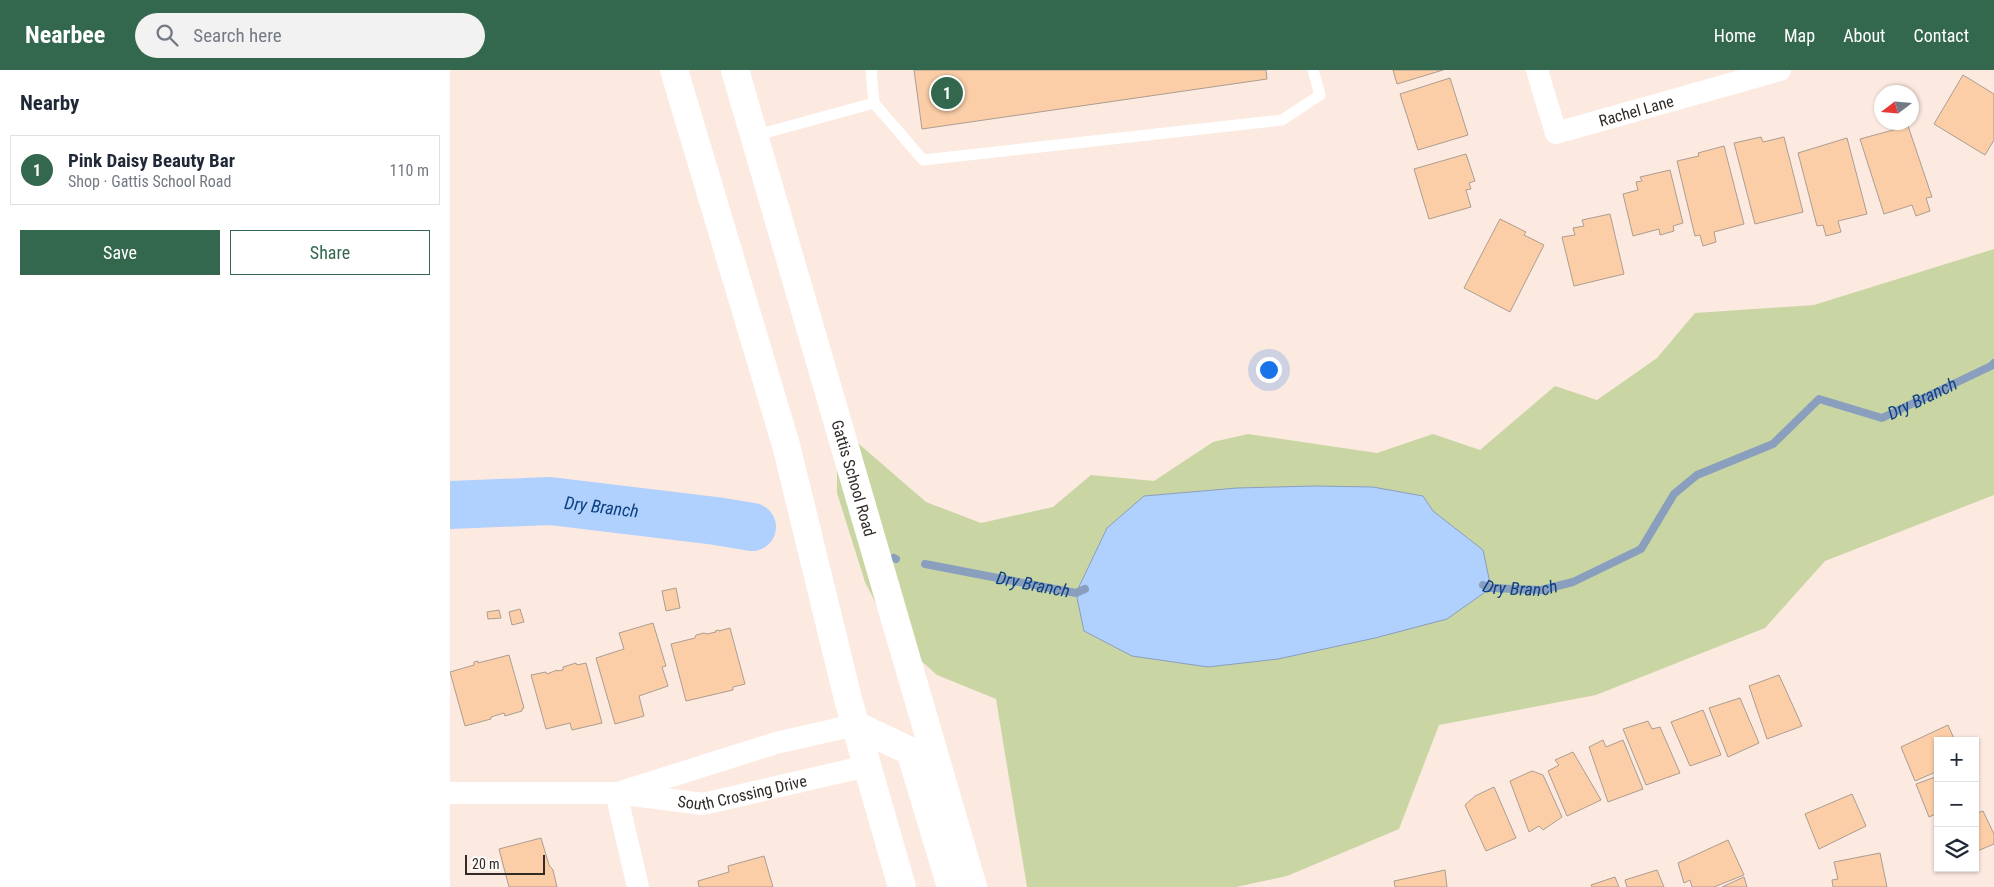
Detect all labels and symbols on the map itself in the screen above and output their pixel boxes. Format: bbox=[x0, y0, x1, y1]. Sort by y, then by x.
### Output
pin: 1 bbox=[931, 74, 963, 112]
north arrow bbox=[1874, 85, 1919, 130]
street label: Rachel Lane bbox=[1597, 91, 1676, 130]
your location bbox=[1256, 357, 1282, 383]
water label: Dry Branch bbox=[1884, 373, 1960, 424]
street label: Gattis School Road bbox=[827, 418, 879, 539]
water label: Dry Branch bbox=[563, 492, 640, 522]
water label: Dry Branch bbox=[994, 567, 1072, 602]
water label: Dry Branch bbox=[1480, 575, 1560, 600]
street label: South Crossing Drive bbox=[676, 771, 809, 814]
scale bar bbox=[465, 852, 545, 875]

